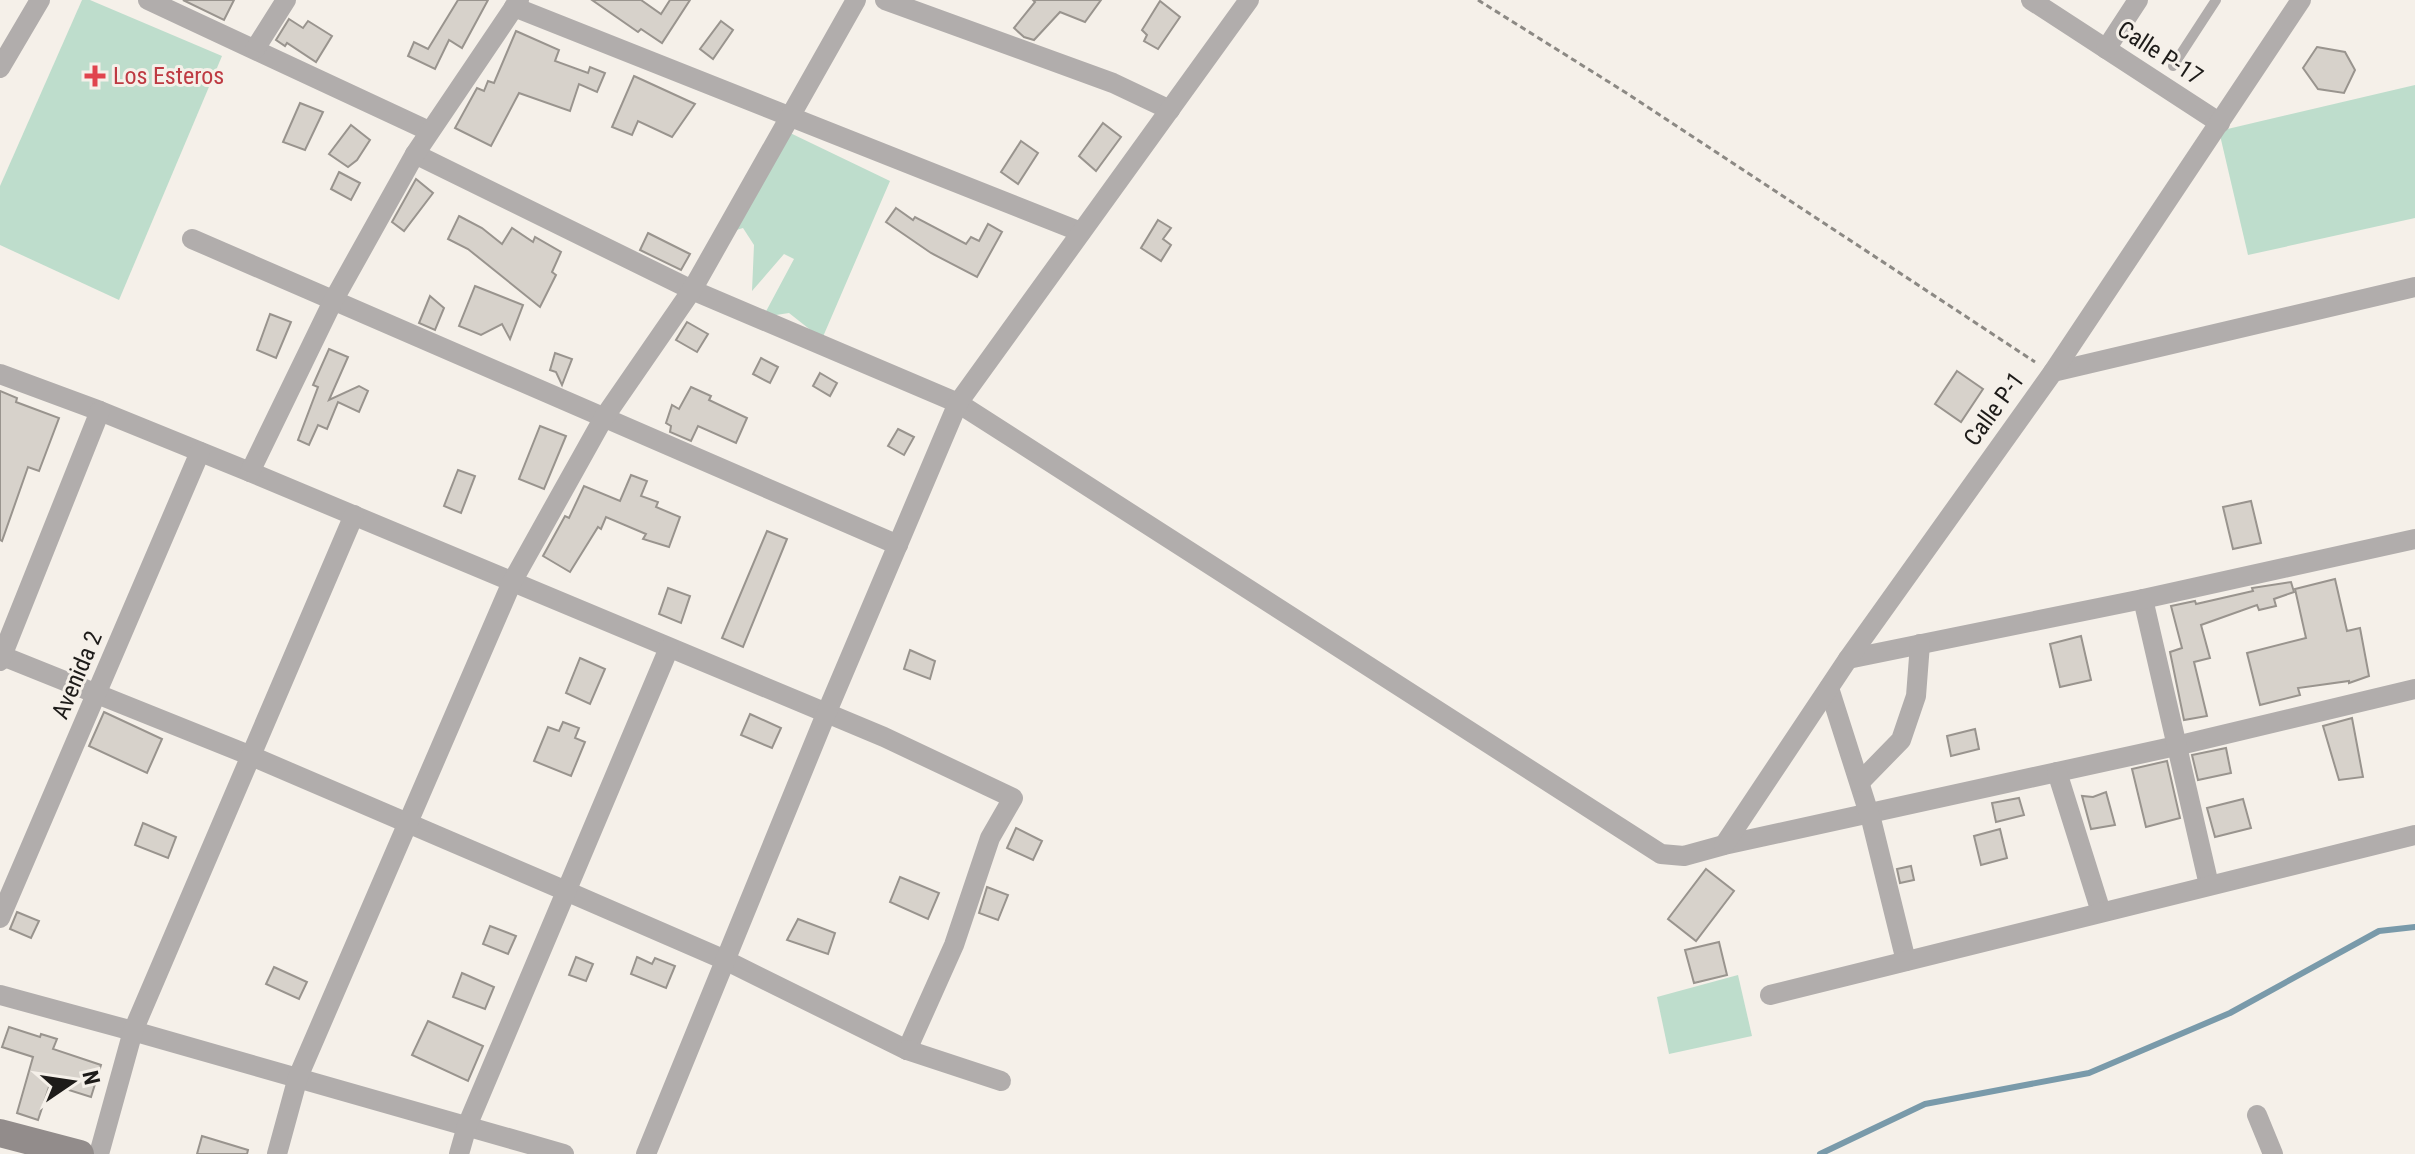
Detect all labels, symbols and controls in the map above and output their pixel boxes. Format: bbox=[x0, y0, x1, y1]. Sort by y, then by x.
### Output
street label: Calle P-17 bbox=[2112, 15, 2208, 91]
place label: Los Esteros bbox=[113, 62, 224, 90]
marker: Los Esteros bbox=[84, 65, 106, 87]
street label: Calle P-1 bbox=[1958, 367, 2030, 451]
street label: Avenida 2 bbox=[46, 627, 108, 723]
north arrow bbox=[32, 1042, 112, 1122]
text: N bbox=[77, 1068, 105, 1087]

